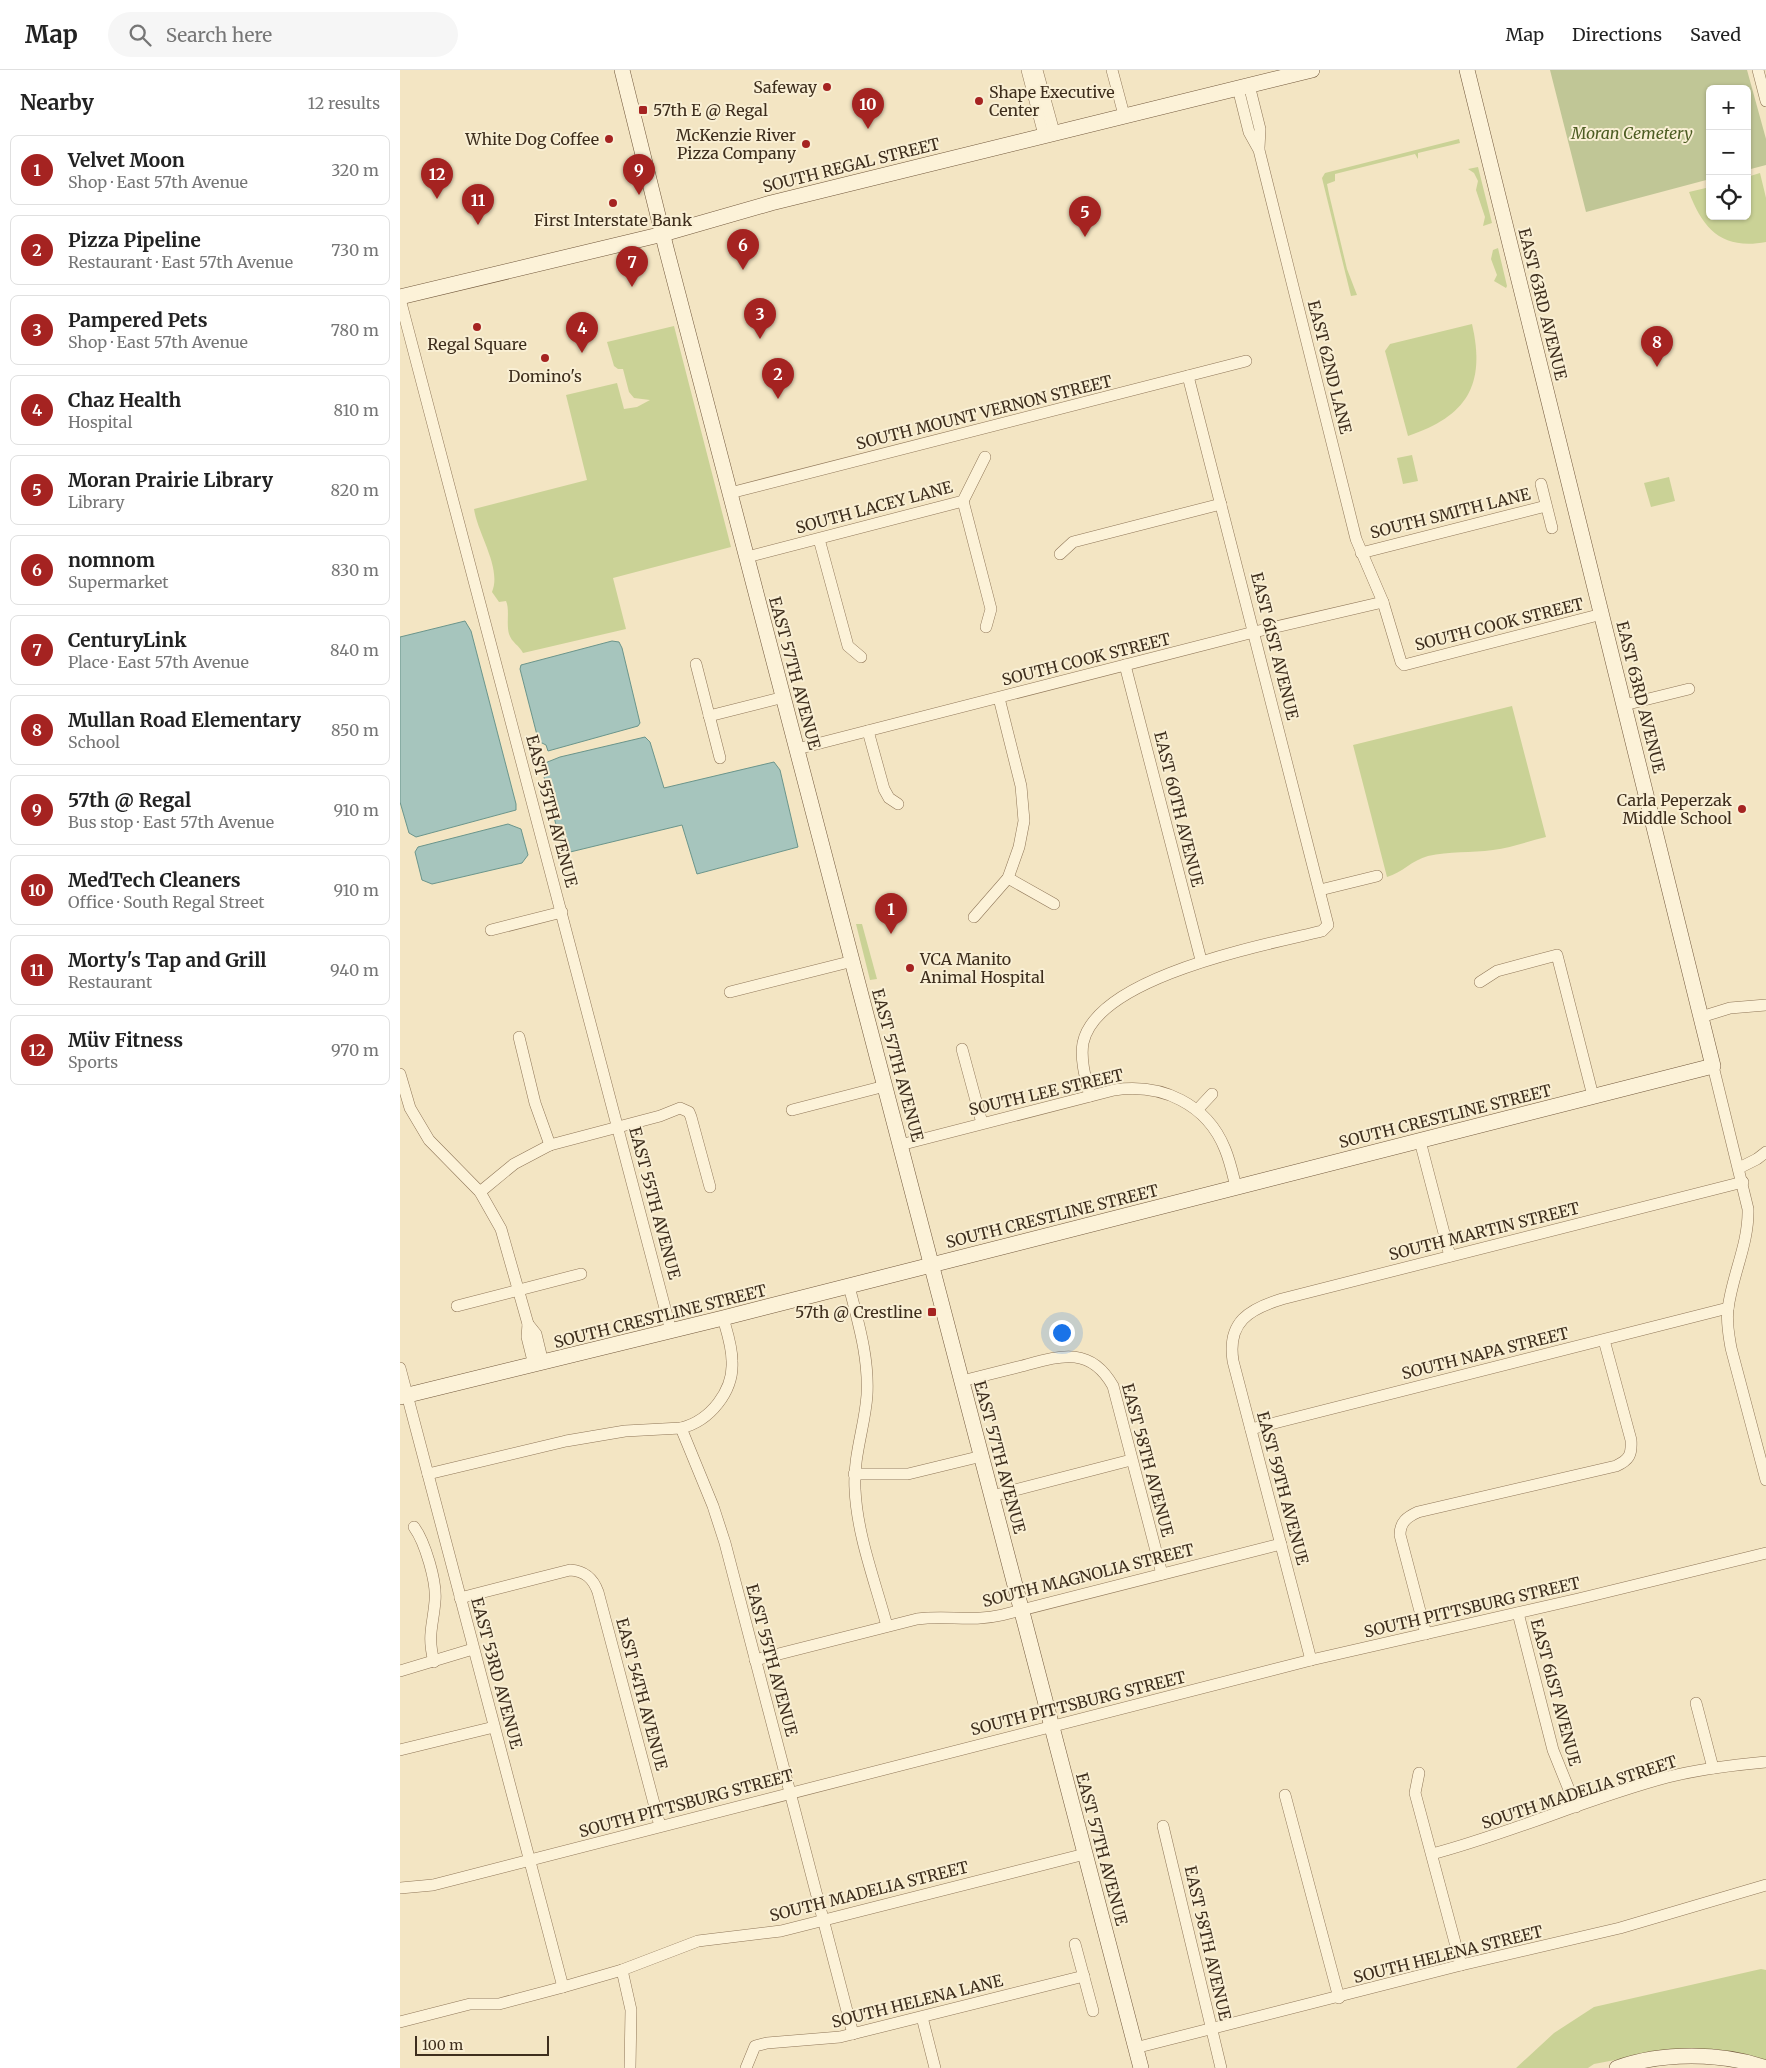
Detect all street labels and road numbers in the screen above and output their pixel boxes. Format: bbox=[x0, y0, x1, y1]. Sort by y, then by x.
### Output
street label: SOUTH REGAL STREET bbox=[760, 133, 942, 197]
street label: EAST 63RD AVENUE bbox=[1514, 226, 1572, 383]
street label: EAST 62ND LANE bbox=[1304, 298, 1356, 437]
street label: SOUTH MOUNT VERNON STREET bbox=[854, 370, 1114, 454]
street label: SOUTH LACEY LANE bbox=[793, 476, 955, 538]
street label: SOUTH SMITH LANE bbox=[1368, 483, 1533, 543]
street label: EAST 61ST AVENUE bbox=[1247, 570, 1303, 723]
street label: SOUTH COOK STREET bbox=[1413, 593, 1585, 655]
street label: EAST 57TH AVENUE bbox=[765, 594, 825, 753]
street label: EAST 63RD AVENUE bbox=[1612, 619, 1670, 776]
street label: SOUTH COOK STREET bbox=[1000, 628, 1172, 690]
street label: EAST 60TH AVENUE bbox=[1150, 729, 1208, 890]
street label: EAST 55TH AVENUE bbox=[522, 733, 582, 890]
street label: EAST 57TH AVENUE bbox=[868, 986, 928, 1145]
street label: SOUTH LEE STREET bbox=[967, 1064, 1125, 1120]
street label: SOUTH CRESTLINE STREET bbox=[1337, 1080, 1553, 1152]
street label: EAST 55TH AVENUE bbox=[625, 1125, 685, 1282]
street label: SOUTH CRESTLINE STREET bbox=[944, 1180, 1160, 1252]
street label: SOUTH MARTIN STREET bbox=[1386, 1198, 1582, 1264]
street label: SOUTH CRESTLINE STREET bbox=[552, 1280, 768, 1352]
street label: SOUTH NAPA STREET bbox=[1399, 1323, 1571, 1383]
street label: EAST 57TH AVENUE bbox=[970, 1378, 1030, 1537]
street label: EAST 58TH AVENUE bbox=[1118, 1381, 1178, 1540]
street label: EAST 59TH AVENUE bbox=[1253, 1409, 1313, 1568]
street label: SOUTH MAGNOLIA STREET bbox=[980, 1539, 1196, 1611]
street label: SOUTH PITTSBURG STREET bbox=[1362, 1572, 1582, 1642]
street label: EAST 55TH AVENUE bbox=[742, 1582, 802, 1739]
street label: EAST 53RD AVENUE bbox=[467, 1595, 527, 1752]
street label: EAST 54TH AVENUE bbox=[612, 1616, 672, 1773]
street label: EAST 61ST AVENUE bbox=[1527, 1616, 1585, 1769]
street label: SOUTH PITTSBURG STREET bbox=[968, 1667, 1188, 1739]
street label: SOUTH MADELIA STREET bbox=[1479, 1751, 1679, 1833]
street label: SOUTH PITTSBURG STREET bbox=[577, 1765, 795, 1841]
street label: EAST 57TH AVENUE bbox=[1072, 1770, 1132, 1929]
street label: SOUTH MADELIA STREET bbox=[767, 1857, 971, 1925]
street label: EAST 58TH AVENUE bbox=[1180, 1864, 1236, 2023]
street label: SOUTH HELENA STREET bbox=[1351, 1921, 1545, 1987]
street label: SOUTH HELENA LANE bbox=[829, 1970, 1006, 2032]

